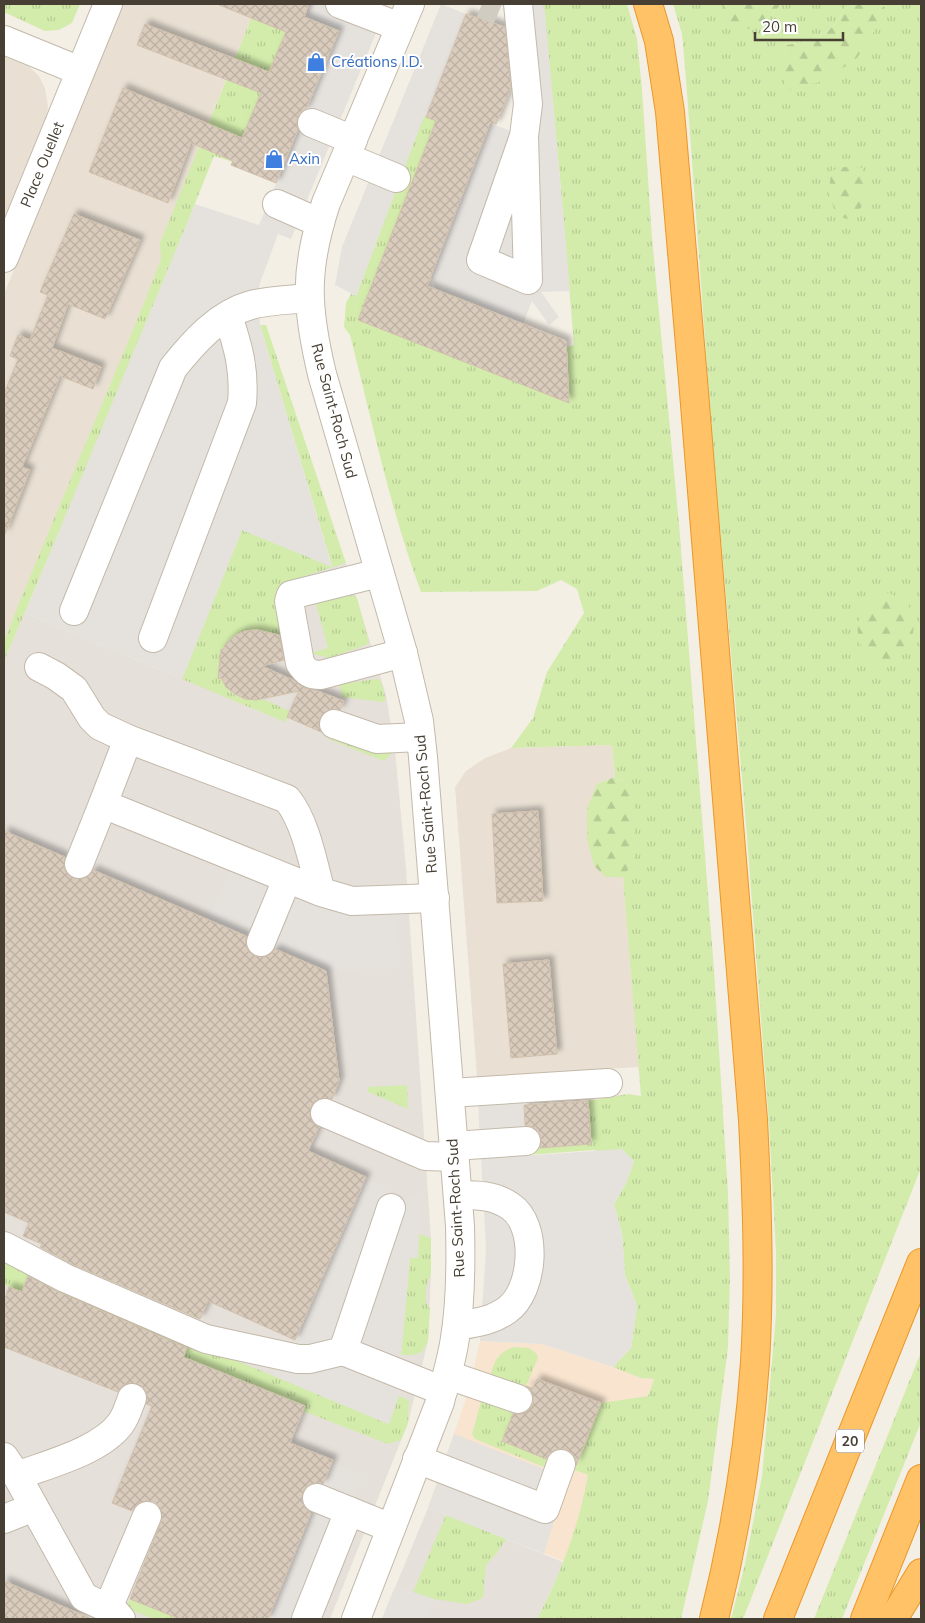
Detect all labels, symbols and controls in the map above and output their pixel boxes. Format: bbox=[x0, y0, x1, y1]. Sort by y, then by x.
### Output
scale bar bbox=[755, 10, 842, 42]
text: 20 m bbox=[762, 17, 797, 36]
shop icon: Créations I.D. bbox=[305, 51, 327, 73]
place label: Créations I.D. bbox=[331, 52, 423, 71]
street label: Place Ouellet bbox=[16, 119, 68, 210]
shop icon: Axin bbox=[263, 148, 285, 170]
place label: Axin bbox=[289, 149, 320, 168]
street label: Rue Saint-Roch Sud bbox=[307, 341, 362, 481]
street label: Rue Saint-Roch Sud bbox=[410, 734, 441, 874]
street label: Rue Saint-Roch Sud bbox=[442, 1138, 469, 1278]
road number: 20 bbox=[836, 1430, 864, 1452]

